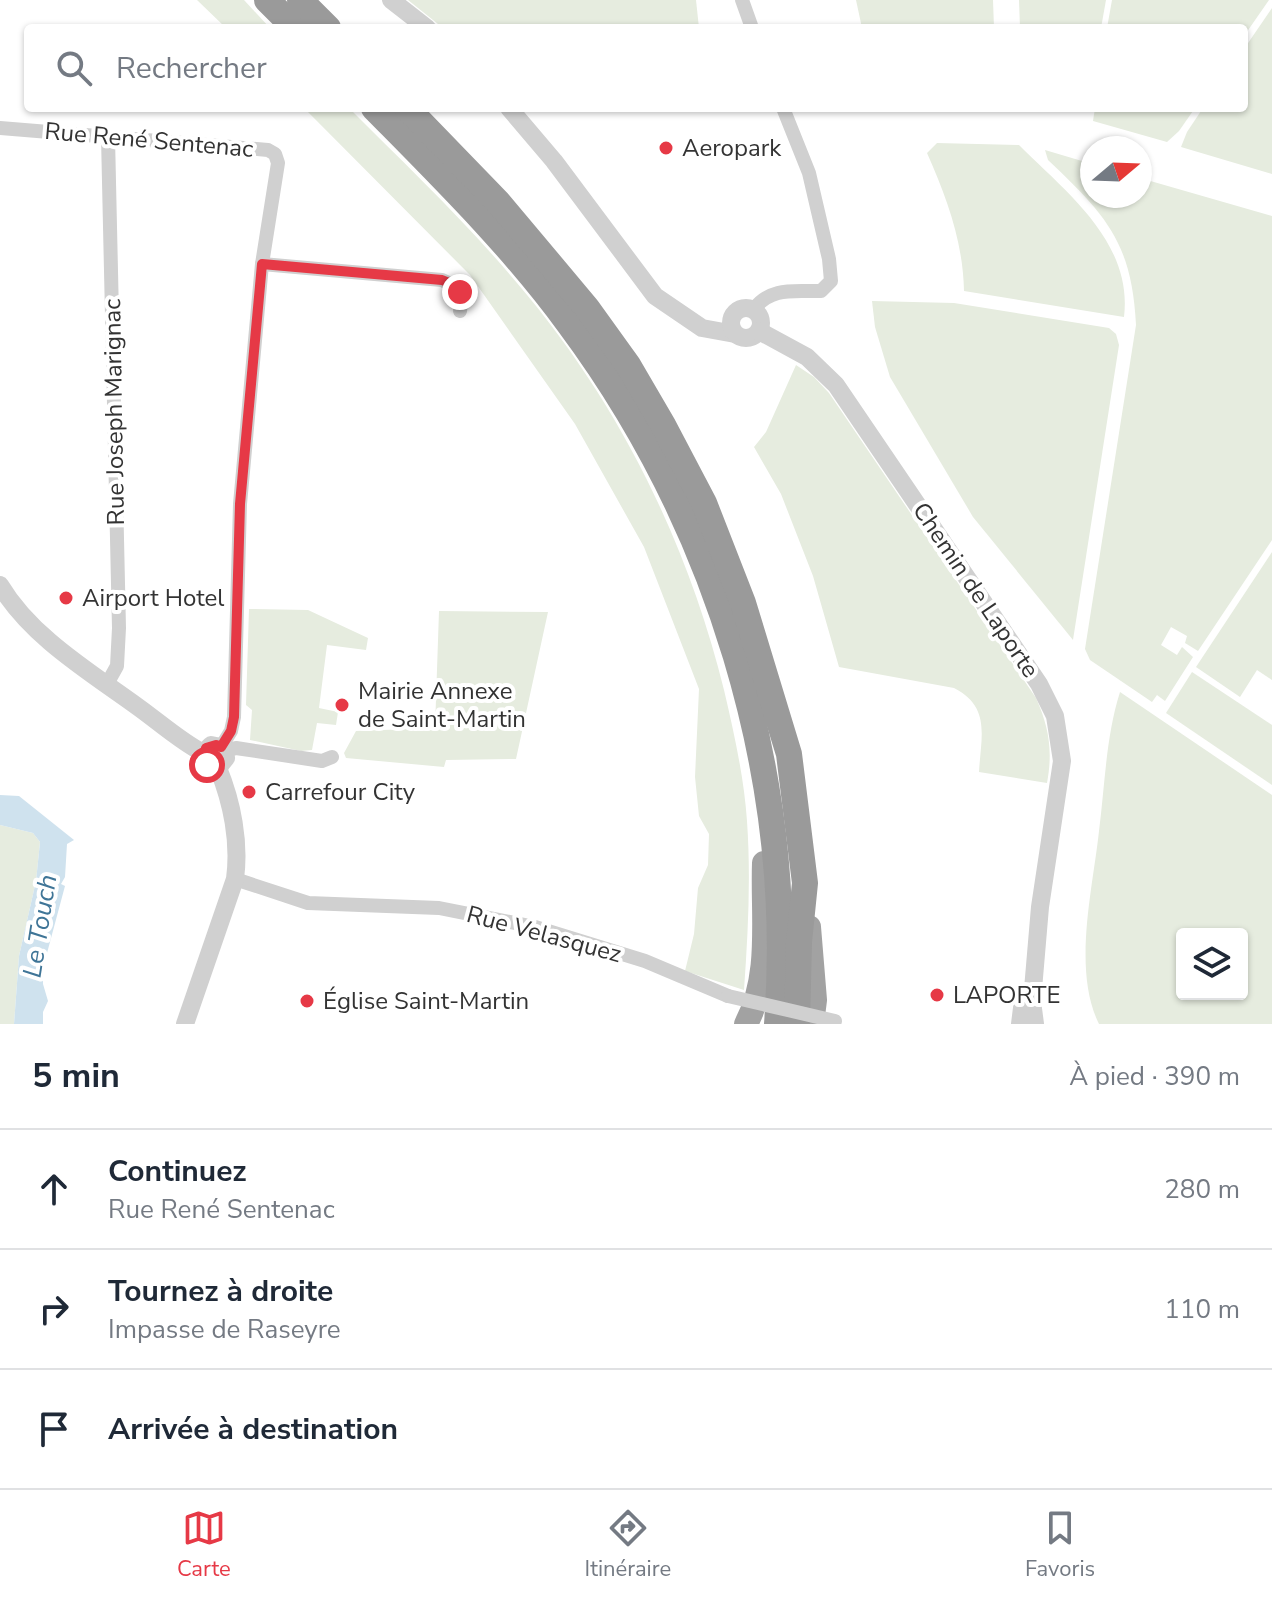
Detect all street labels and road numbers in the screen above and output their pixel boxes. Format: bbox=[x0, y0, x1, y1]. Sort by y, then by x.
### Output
street label: Rue René Sentenac bbox=[43, 115, 255, 165]
street label: Rue Joseph Marignac bbox=[96, 298, 132, 526]
street label: Chemin de Laporte bbox=[905, 496, 1047, 684]
street label: Rue Velasquez bbox=[463, 898, 625, 970]

